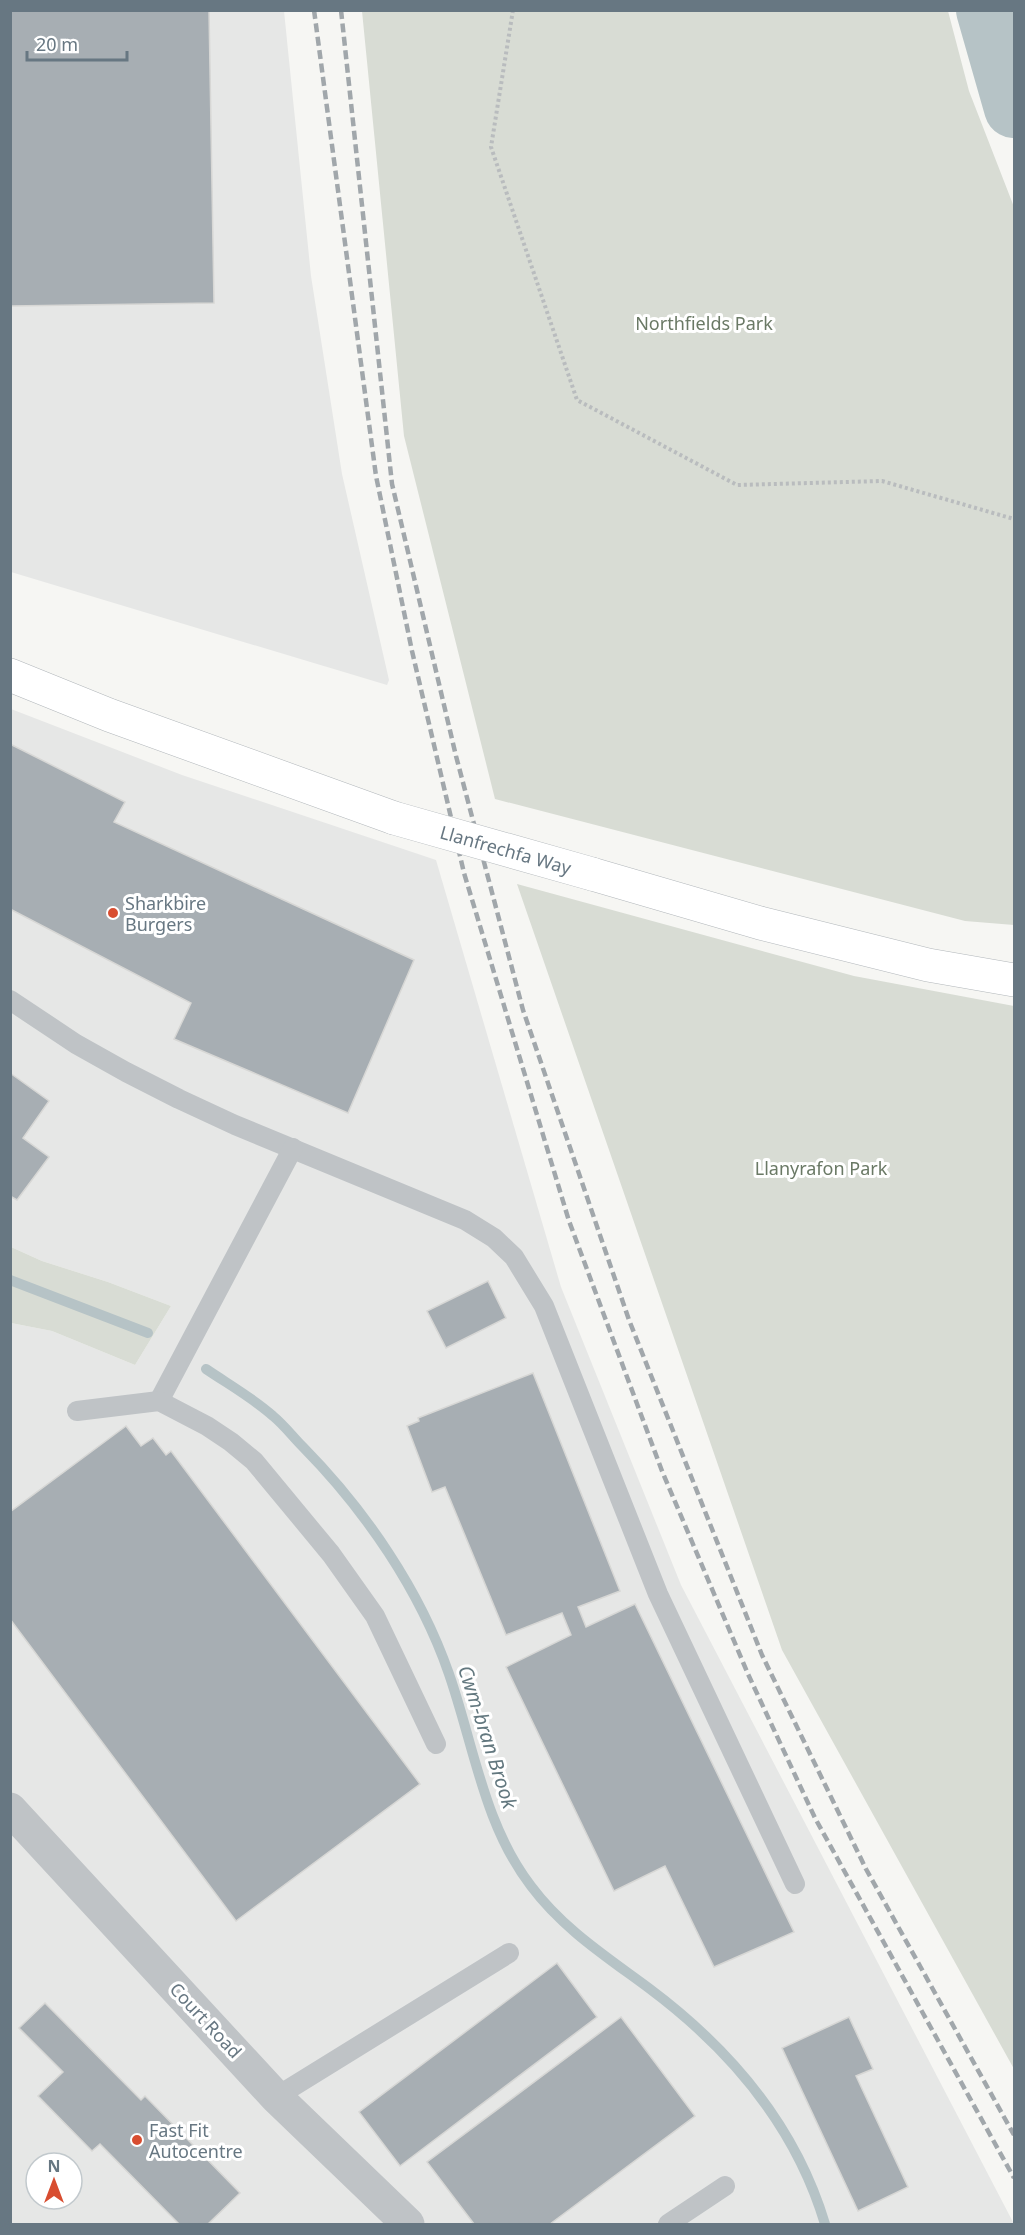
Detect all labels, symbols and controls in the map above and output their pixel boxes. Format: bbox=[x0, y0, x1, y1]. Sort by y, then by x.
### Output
scale bar bbox=[27, 24, 128, 62]
text: 20 m bbox=[36, 32, 78, 56]
park label: Northfields Park bbox=[635, 311, 773, 335]
street label: Llanfrechfa Way bbox=[437, 820, 575, 880]
place label: Sharkbire Burgers bbox=[125, 891, 206, 936]
marker: Sharkbire Burgers bbox=[106, 906, 120, 920]
park label: Llanyrafon Park bbox=[755, 1156, 888, 1180]
water label: Cwm-bran Brook bbox=[452, 1662, 524, 1813]
street label: Court Road bbox=[165, 1977, 247, 2063]
place label: Fast Fit Autocentre bbox=[149, 2118, 243, 2163]
marker: Fast Fit Autocentre bbox=[130, 2133, 144, 2147]
north arrow bbox=[24, 2151, 84, 2211]
text: N bbox=[47, 2155, 61, 2177]

